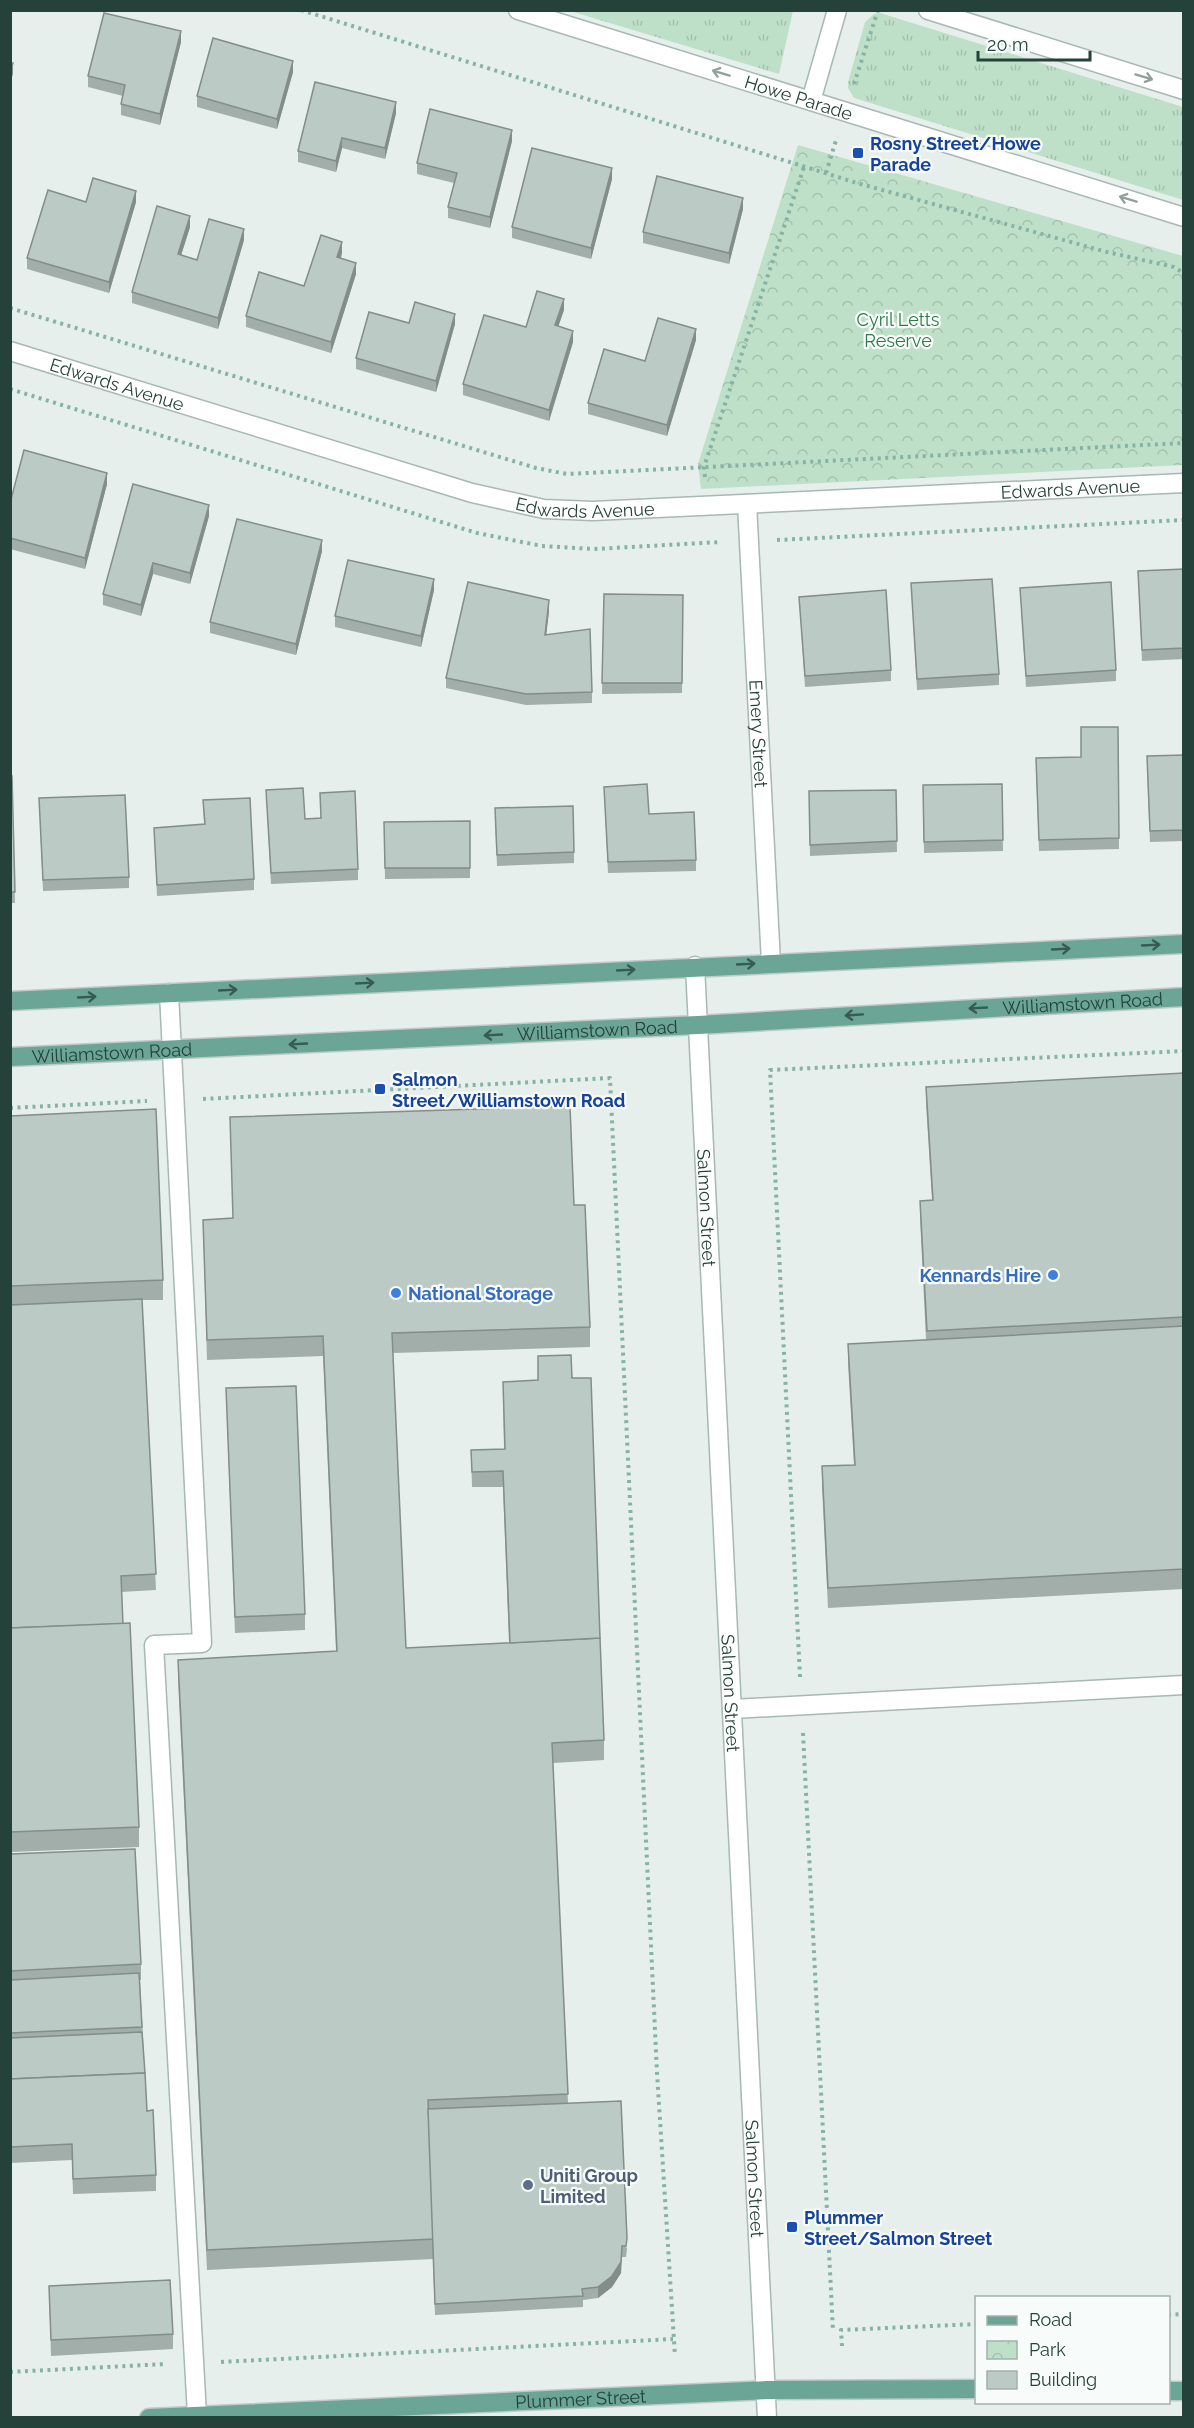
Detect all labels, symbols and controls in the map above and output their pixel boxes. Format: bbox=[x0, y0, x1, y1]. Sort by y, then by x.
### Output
scale bar bbox=[978, 24, 1090, 62]
text: 20 m bbox=[987, 34, 1029, 55]
one-way arrow bbox=[712, 67, 731, 78]
street label: Howe Parade bbox=[742, 71, 856, 124]
one-way arrow bbox=[1134, 73, 1153, 84]
place label: Rosny Street/Howe Parade bbox=[870, 133, 1041, 175]
marker: Rosny Street/Howe Parade bbox=[851, 146, 865, 160]
one-way arrow bbox=[1119, 193, 1138, 204]
park label: Cyril Letts Reserve bbox=[857, 309, 940, 351]
street label: Edwards Avenue bbox=[47, 353, 187, 415]
street label: Edwards Avenue bbox=[1000, 475, 1141, 502]
street label: Edwards Avenue bbox=[514, 493, 655, 522]
street label: Emery Street bbox=[746, 679, 772, 788]
one-way arrow bbox=[1141, 940, 1161, 951]
one-way arrow bbox=[1051, 944, 1071, 955]
one-way arrow bbox=[735, 958, 755, 969]
one-way arrow bbox=[615, 964, 635, 975]
one-way arrow bbox=[354, 978, 374, 989]
one-way arrow bbox=[217, 985, 237, 996]
street label: Williamstown Road bbox=[1002, 988, 1163, 1018]
one-way arrow bbox=[77, 992, 97, 1003]
one-way arrow bbox=[969, 1002, 989, 1013]
one-way arrow bbox=[845, 1010, 865, 1021]
street label: Williamstown Road bbox=[517, 1015, 678, 1044]
one-way arrow bbox=[483, 1029, 503, 1040]
street label: Williamstown Road bbox=[31, 1038, 193, 1066]
one-way arrow bbox=[288, 1039, 308, 1050]
place label: Salmon Street/Williamstown Road bbox=[392, 1069, 625, 1111]
marker: Salmon Street/Williamstown Road bbox=[373, 1082, 387, 1096]
street label: Salmon Street bbox=[694, 1148, 720, 1267]
place label: Kennards Hire bbox=[919, 1265, 1041, 1286]
marker: Kennards Hire bbox=[1046, 1268, 1060, 1282]
place label: National Storage bbox=[408, 1283, 553, 1304]
marker: National Storage bbox=[389, 1286, 403, 1300]
street label: Salmon Street bbox=[718, 1634, 744, 1753]
street label: Salmon Street bbox=[742, 2119, 769, 2238]
place label: Uniti Group Limited bbox=[540, 2165, 638, 2207]
marker: Uniti Group Limited bbox=[521, 2178, 535, 2192]
place label: Plummer Street/Salmon Street bbox=[804, 2207, 992, 2249]
marker: Plummer Street/Salmon Street bbox=[785, 2220, 799, 2234]
legend bbox=[975, 2296, 1170, 2404]
text: Road bbox=[1029, 2309, 1072, 2330]
text: Park bbox=[1029, 2339, 1066, 2360]
text: Building bbox=[1029, 2369, 1097, 2390]
street label: Plummer Street bbox=[515, 2385, 646, 2412]

